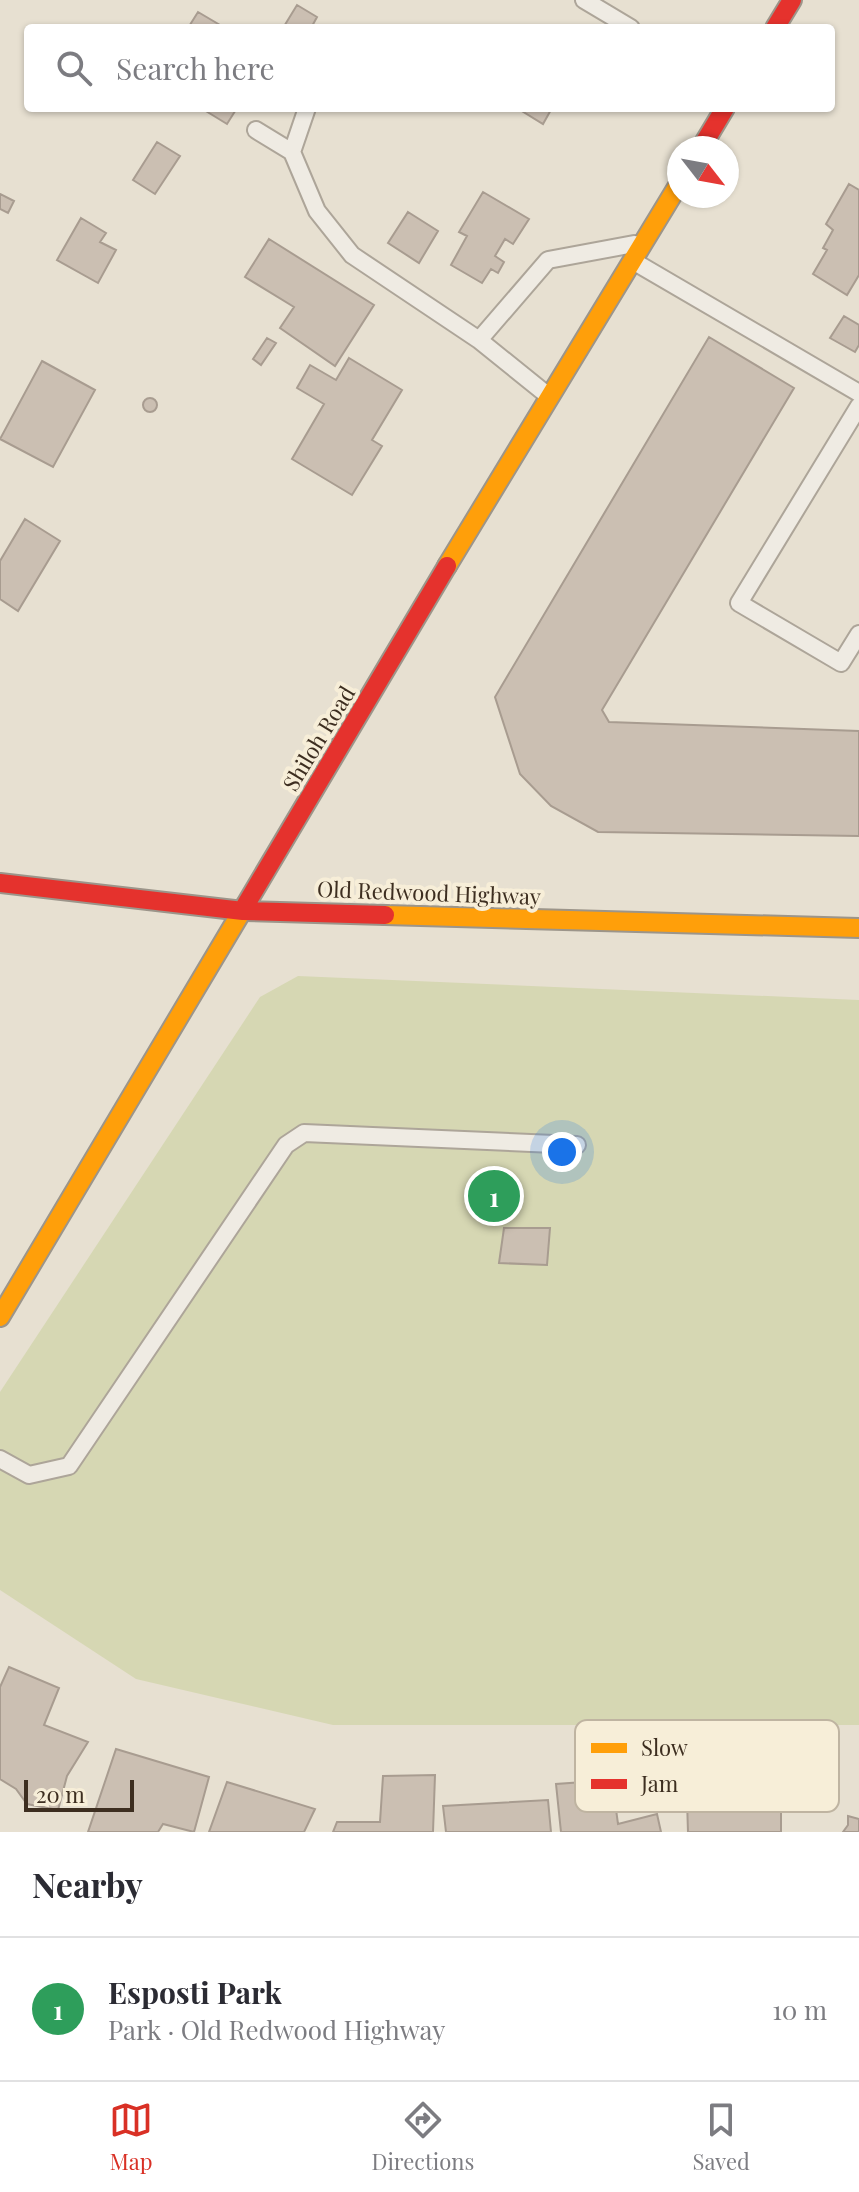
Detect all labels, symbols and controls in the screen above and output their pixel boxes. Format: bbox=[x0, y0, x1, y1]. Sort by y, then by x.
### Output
search box bbox=[24, 24, 835, 112]
icon: search bbox=[52, 46, 96, 90]
text: Search here bbox=[116, 48, 275, 88]
north arrow bbox=[667, 136, 739, 208]
street label: Shiloh Road bbox=[275, 680, 361, 796]
street label: Old Redwood Highway bbox=[317, 873, 541, 911]
your location bbox=[542, 1132, 582, 1172]
pin: 1 bbox=[468, 1166, 520, 1226]
legend bbox=[575, 1720, 839, 1812]
text: Slow bbox=[641, 1732, 688, 1762]
text: Jam bbox=[640, 1768, 679, 1798]
scale bar bbox=[24, 1776, 134, 1812]
text: 20 m bbox=[36, 1779, 85, 1809]
text: Nearby bbox=[32, 1861, 143, 1907]
text: Esposti Park bbox=[108, 1972, 282, 2012]
text: 1 bbox=[53, 1992, 63, 2027]
text: 10 m bbox=[772, 1992, 827, 2027]
text: Park · Old Redwood Highway bbox=[108, 2012, 445, 2047]
tab: Map bbox=[109, 2098, 153, 2176]
tab: Directions bbox=[371, 2098, 474, 2176]
tab: Saved bbox=[693, 2098, 750, 2176]

